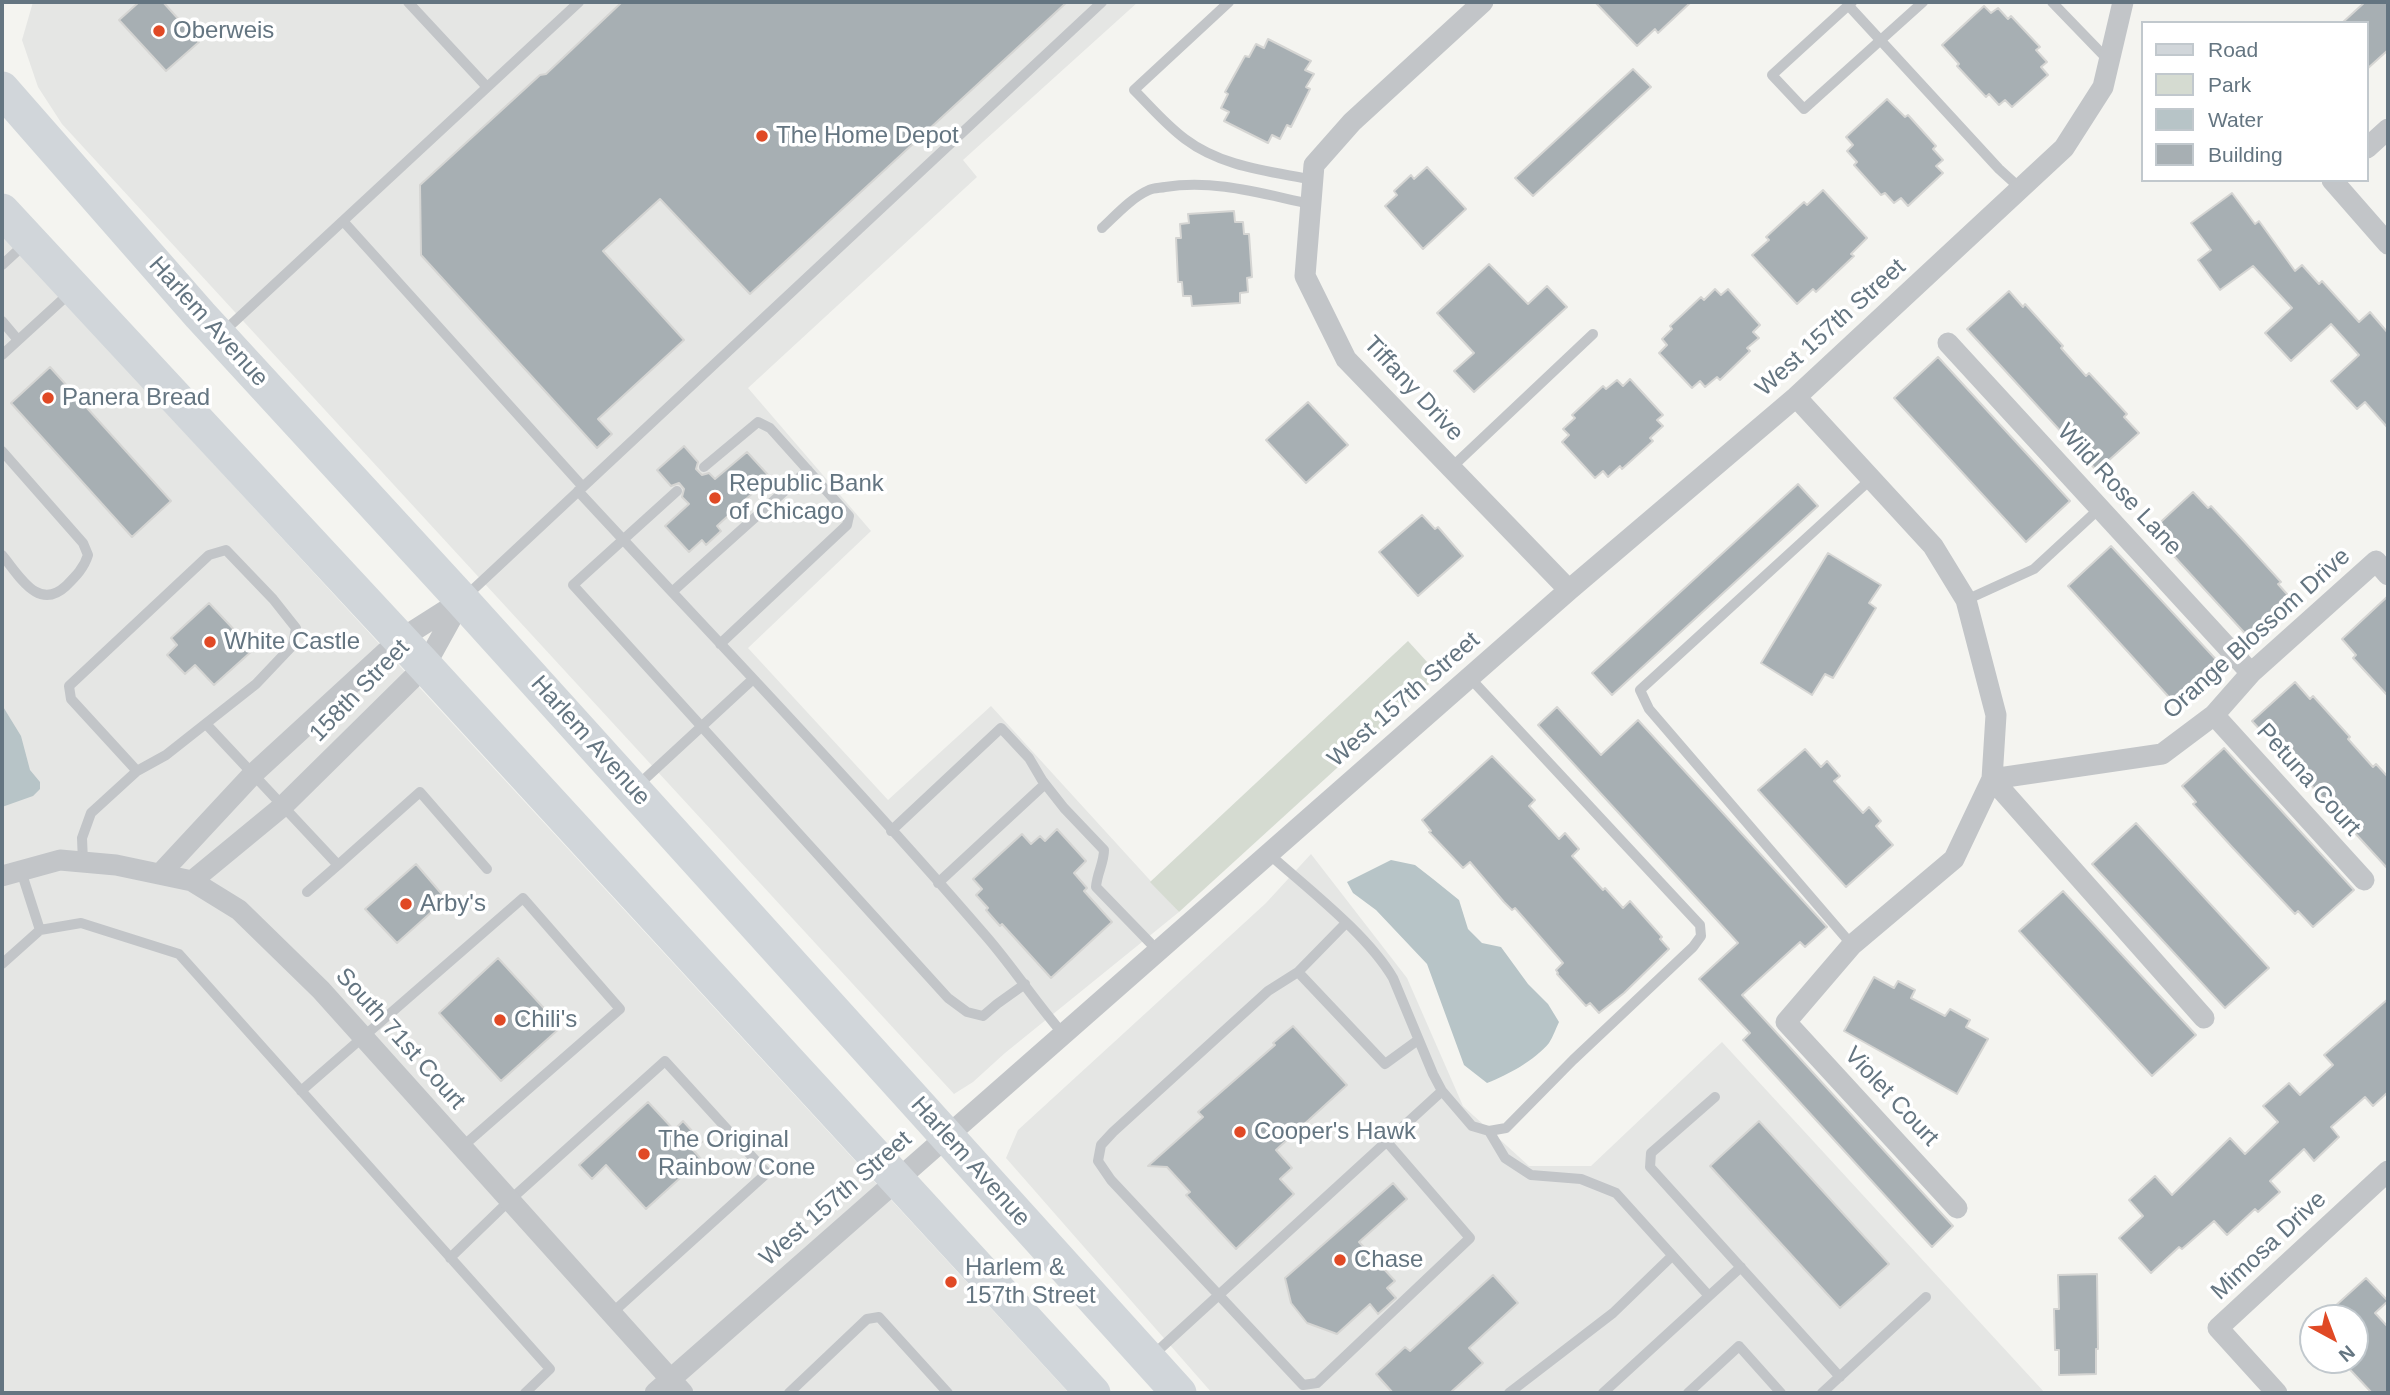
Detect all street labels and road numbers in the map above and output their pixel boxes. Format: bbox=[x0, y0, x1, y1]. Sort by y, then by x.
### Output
street label: Harlem Avenue bbox=[142, 251, 274, 393]
street label: West 157th Street bbox=[1750, 253, 1912, 403]
street label: Tiffany Drive bbox=[1357, 330, 1469, 448]
street label: Wild Rose Lane bbox=[2051, 418, 2187, 562]
street label: Orange Blossom Drive bbox=[2158, 543, 2356, 725]
street label: West 157th Street bbox=[1322, 626, 1486, 774]
street label: 158th Street bbox=[304, 634, 416, 748]
street label: Harlem Avenue bbox=[524, 670, 656, 812]
street label: Petuna Court bbox=[2250, 718, 2366, 842]
street label: South 71st Court bbox=[329, 962, 471, 1116]
street label: Violet Court bbox=[1838, 1041, 1944, 1153]
street label: Harlem Avenue bbox=[904, 1091, 1036, 1233]
street label: West 157th Street bbox=[754, 1125, 918, 1273]
street label: Mimosa Drive bbox=[2206, 1185, 2332, 1307]

